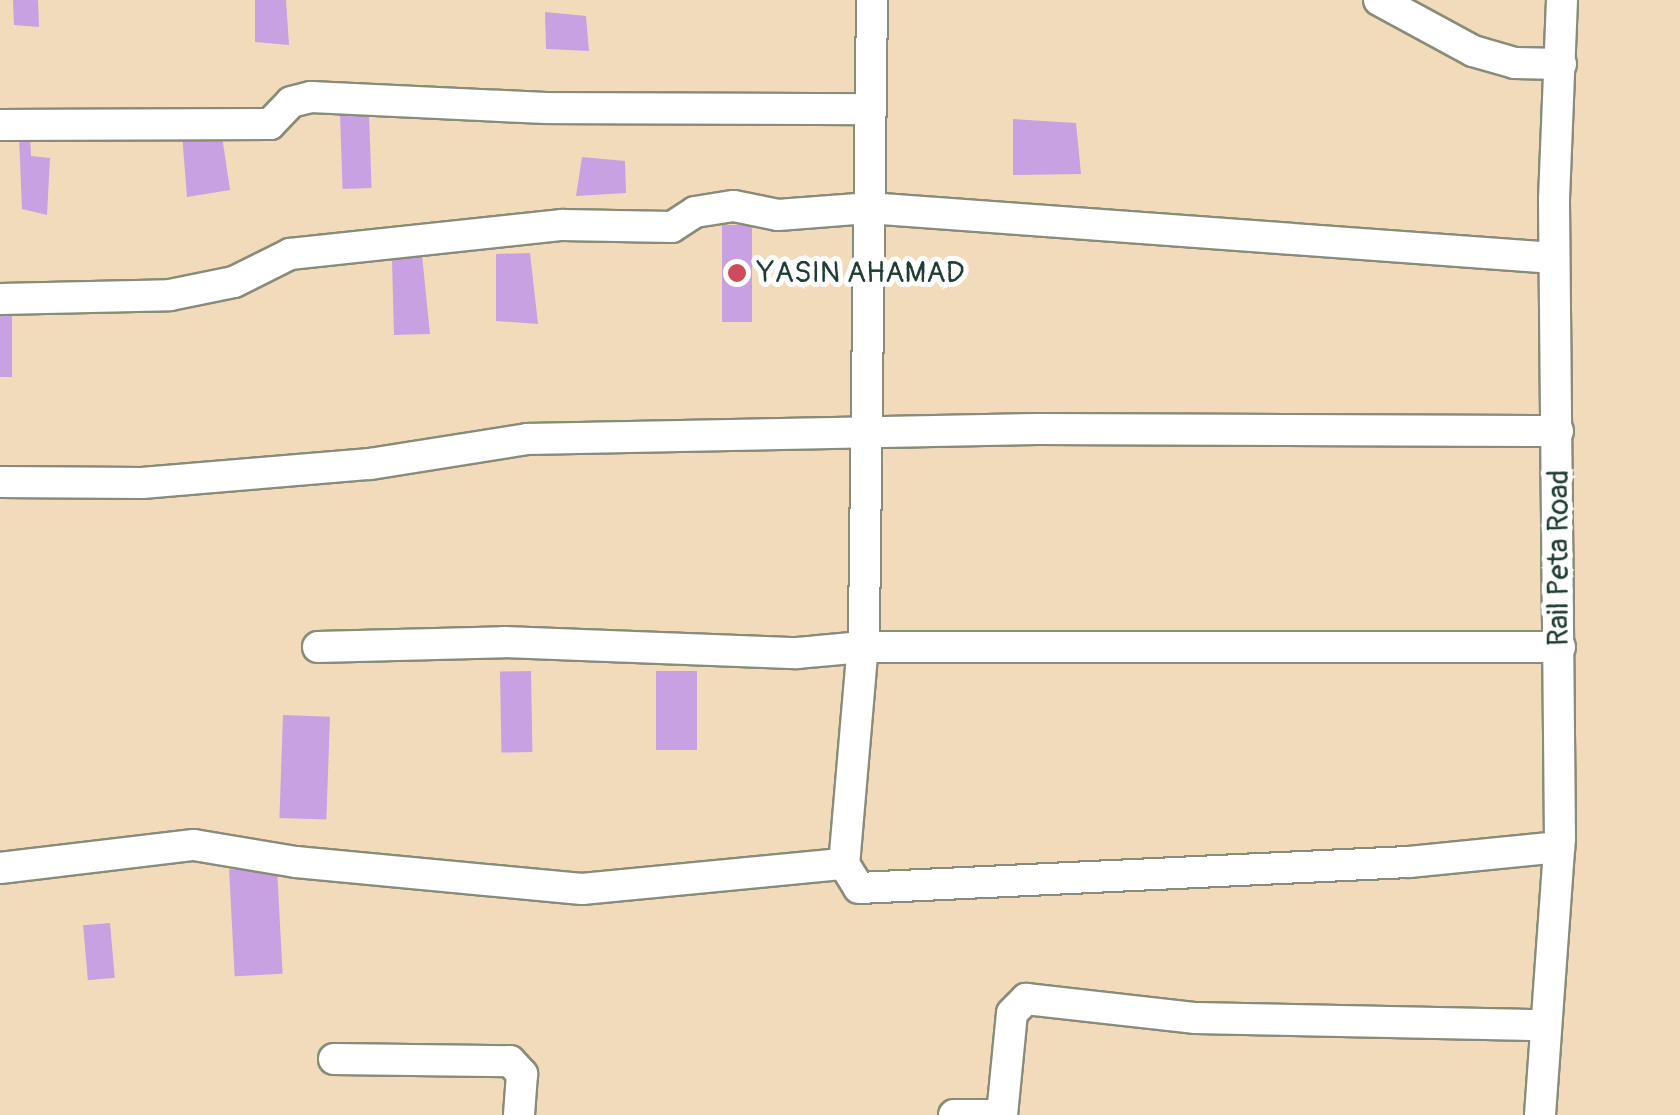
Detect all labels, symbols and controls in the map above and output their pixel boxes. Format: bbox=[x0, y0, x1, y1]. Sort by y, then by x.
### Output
place label: YASIN AHAMAD bbox=[757, 255, 964, 291]
marker: YASIN AHAMAD bbox=[726, 262, 748, 284]
street label: Rail Peta Road bbox=[1541, 470, 1577, 646]

